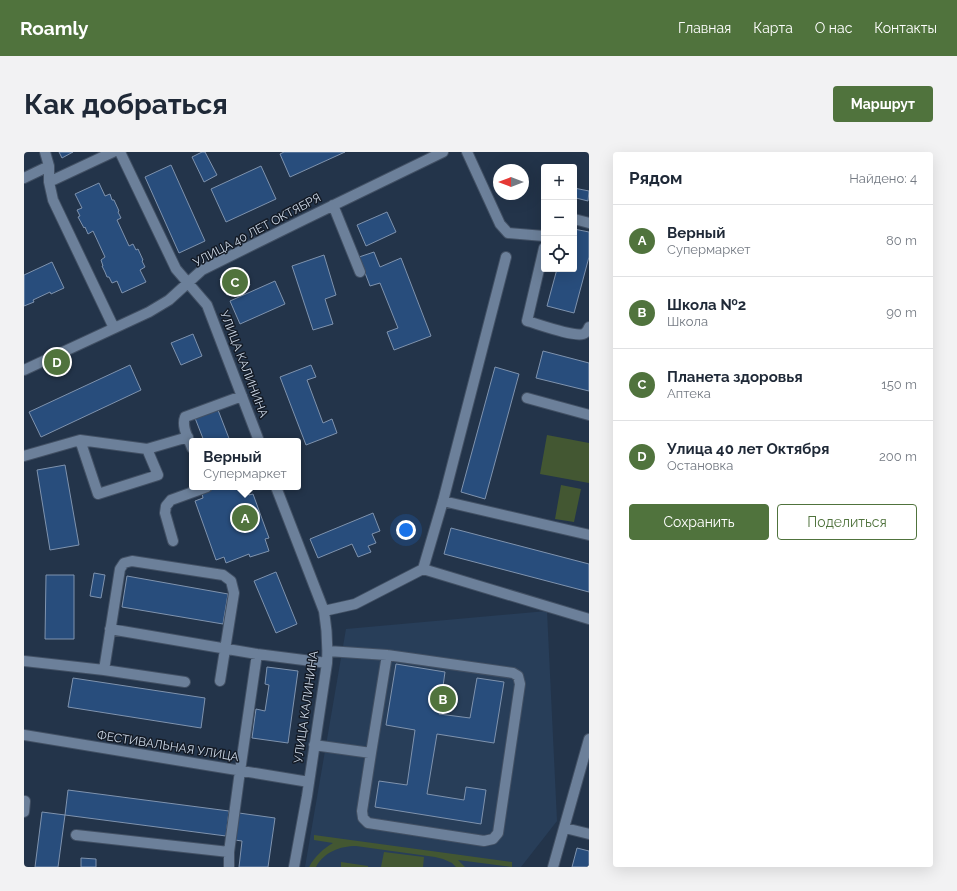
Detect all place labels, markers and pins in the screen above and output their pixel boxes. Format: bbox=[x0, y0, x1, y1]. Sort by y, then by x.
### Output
pin: C bbox=[222, 267, 248, 297]
pin: D bbox=[44, 347, 70, 377]
pin: A bbox=[232, 503, 258, 533]
pin: B bbox=[430, 684, 456, 714]

